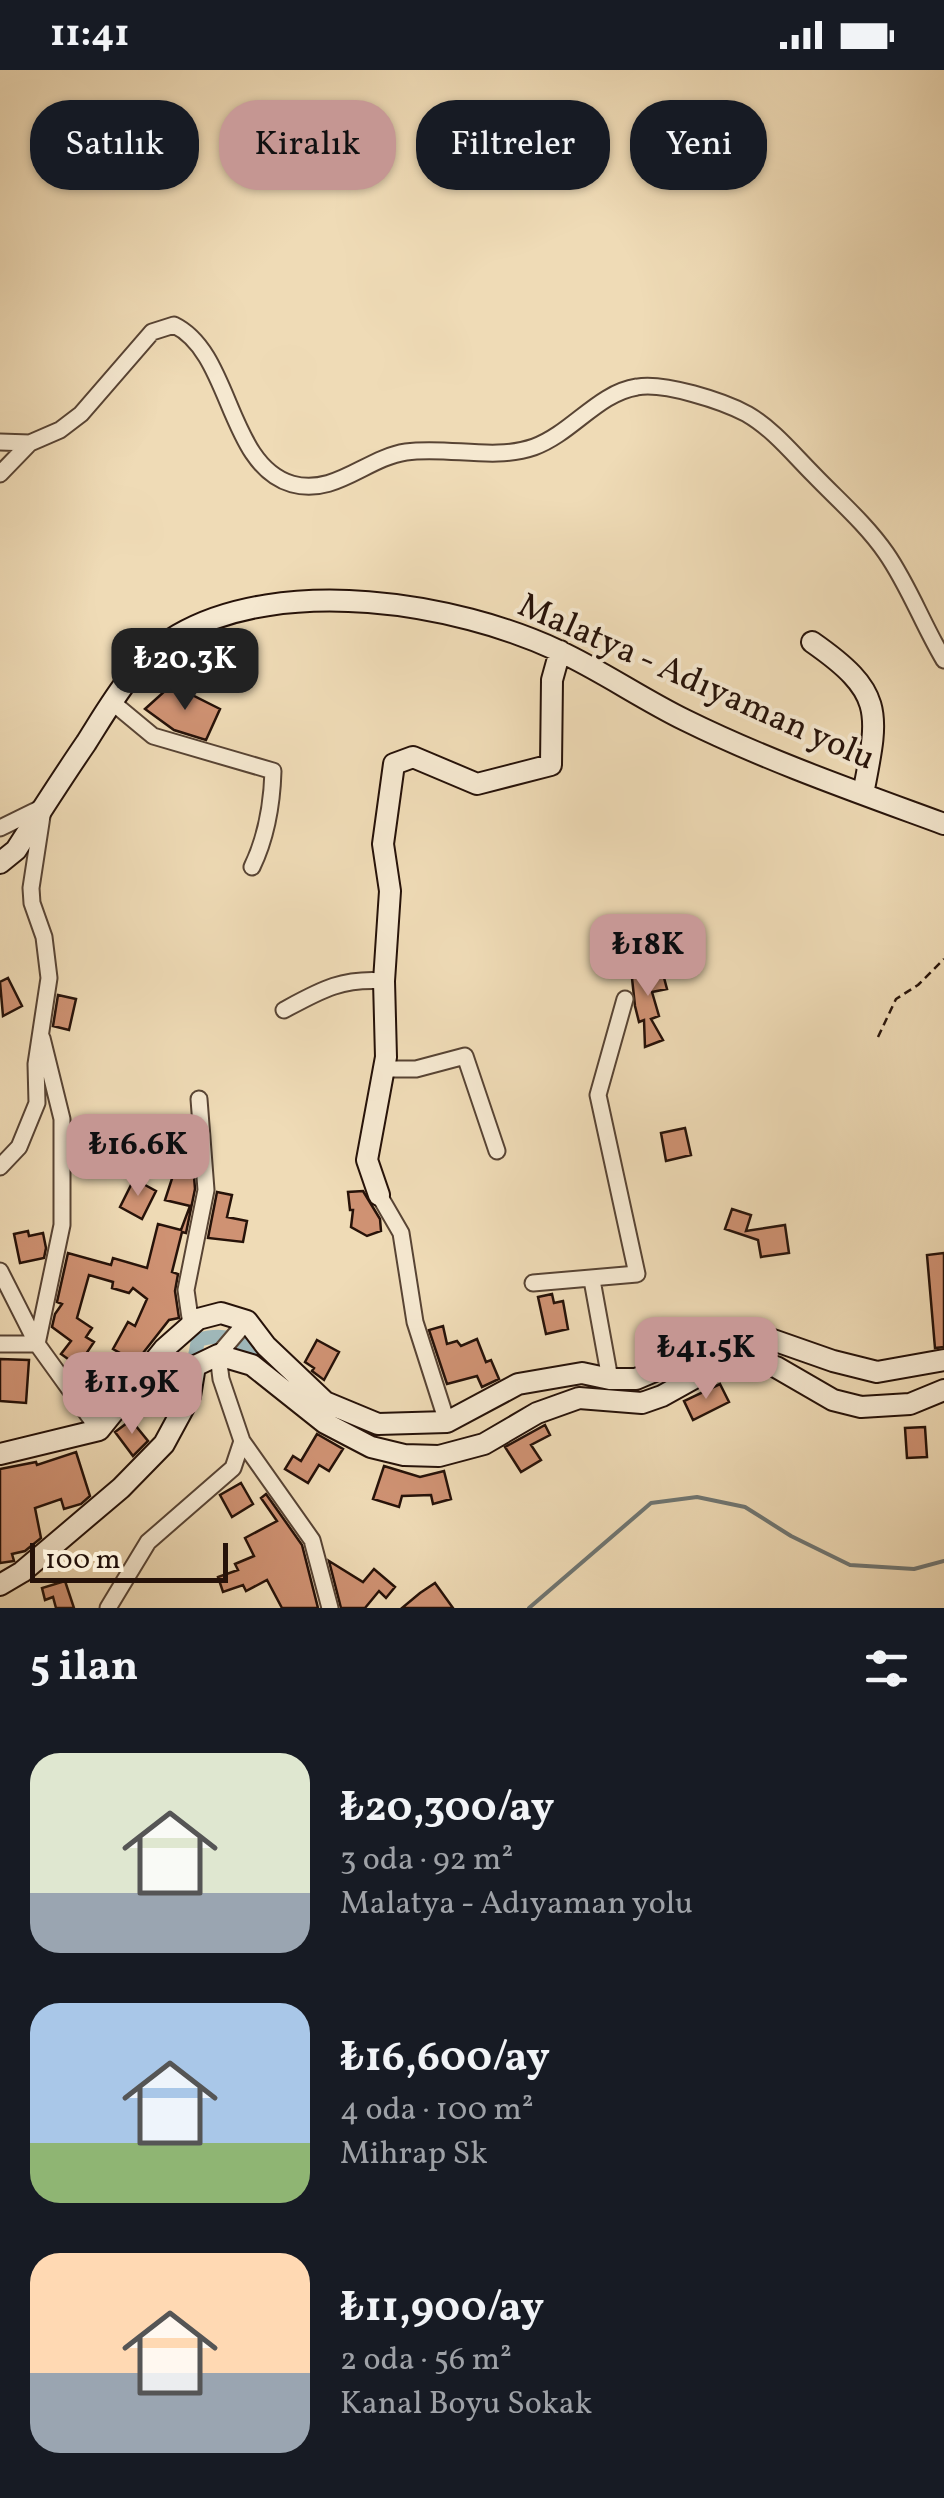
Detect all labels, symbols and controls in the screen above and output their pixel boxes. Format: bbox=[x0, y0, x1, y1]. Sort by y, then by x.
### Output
text: 11:41 bbox=[50, 9, 130, 62]
chip: Satılık bbox=[30, 100, 199, 190]
chip: Kiralık bbox=[219, 100, 396, 190]
chip: Filtreler bbox=[416, 100, 610, 190]
chip: Yeni bbox=[630, 100, 767, 190]
street label: Malatya - Adıyaman yolu bbox=[510, 583, 882, 783]
pin: ₺20.3K bbox=[104, 628, 266, 713]
text: ₺20.3K bbox=[133, 638, 237, 682]
pin: ₺18K bbox=[589, 914, 707, 999]
text: ₺18K bbox=[612, 924, 684, 968]
pin: ₺16.6K bbox=[57, 1114, 219, 1199]
text: ₺16.6K bbox=[88, 1124, 188, 1168]
pin: ₺41.5K bbox=[625, 1317, 787, 1402]
text: ₺41.5K bbox=[657, 1327, 755, 1371]
pin: ₺11.9K bbox=[51, 1352, 213, 1437]
text: ₺11.9K bbox=[85, 1362, 179, 1406]
scale bar bbox=[30, 1538, 228, 1582]
text: 100 m bbox=[45, 1541, 120, 1580]
text: 5 ilan bbox=[30, 1639, 138, 1698]
icon: filters bbox=[859, 1641, 914, 1696]
text: ₺20,300/ay bbox=[340, 1780, 554, 1839]
icon: home bbox=[110, 1793, 230, 1913]
text: 3 oda · 92 m² bbox=[340, 1839, 513, 1883]
text: Malatya - Adıyaman yolu bbox=[340, 1883, 693, 1927]
text: ₺16,600/ay bbox=[340, 2030, 550, 2089]
icon: home bbox=[110, 2043, 230, 2163]
text: 4 oda · 100 m² bbox=[340, 2089, 534, 2133]
text: Mihrap Sk bbox=[340, 2133, 488, 2177]
text: ₺11,900/ay bbox=[340, 2280, 544, 2339]
icon: home bbox=[110, 2293, 230, 2413]
text: 2 oda · 56 m² bbox=[340, 2339, 512, 2383]
text: Kanal Boyu Sokak bbox=[340, 2383, 592, 2427]

